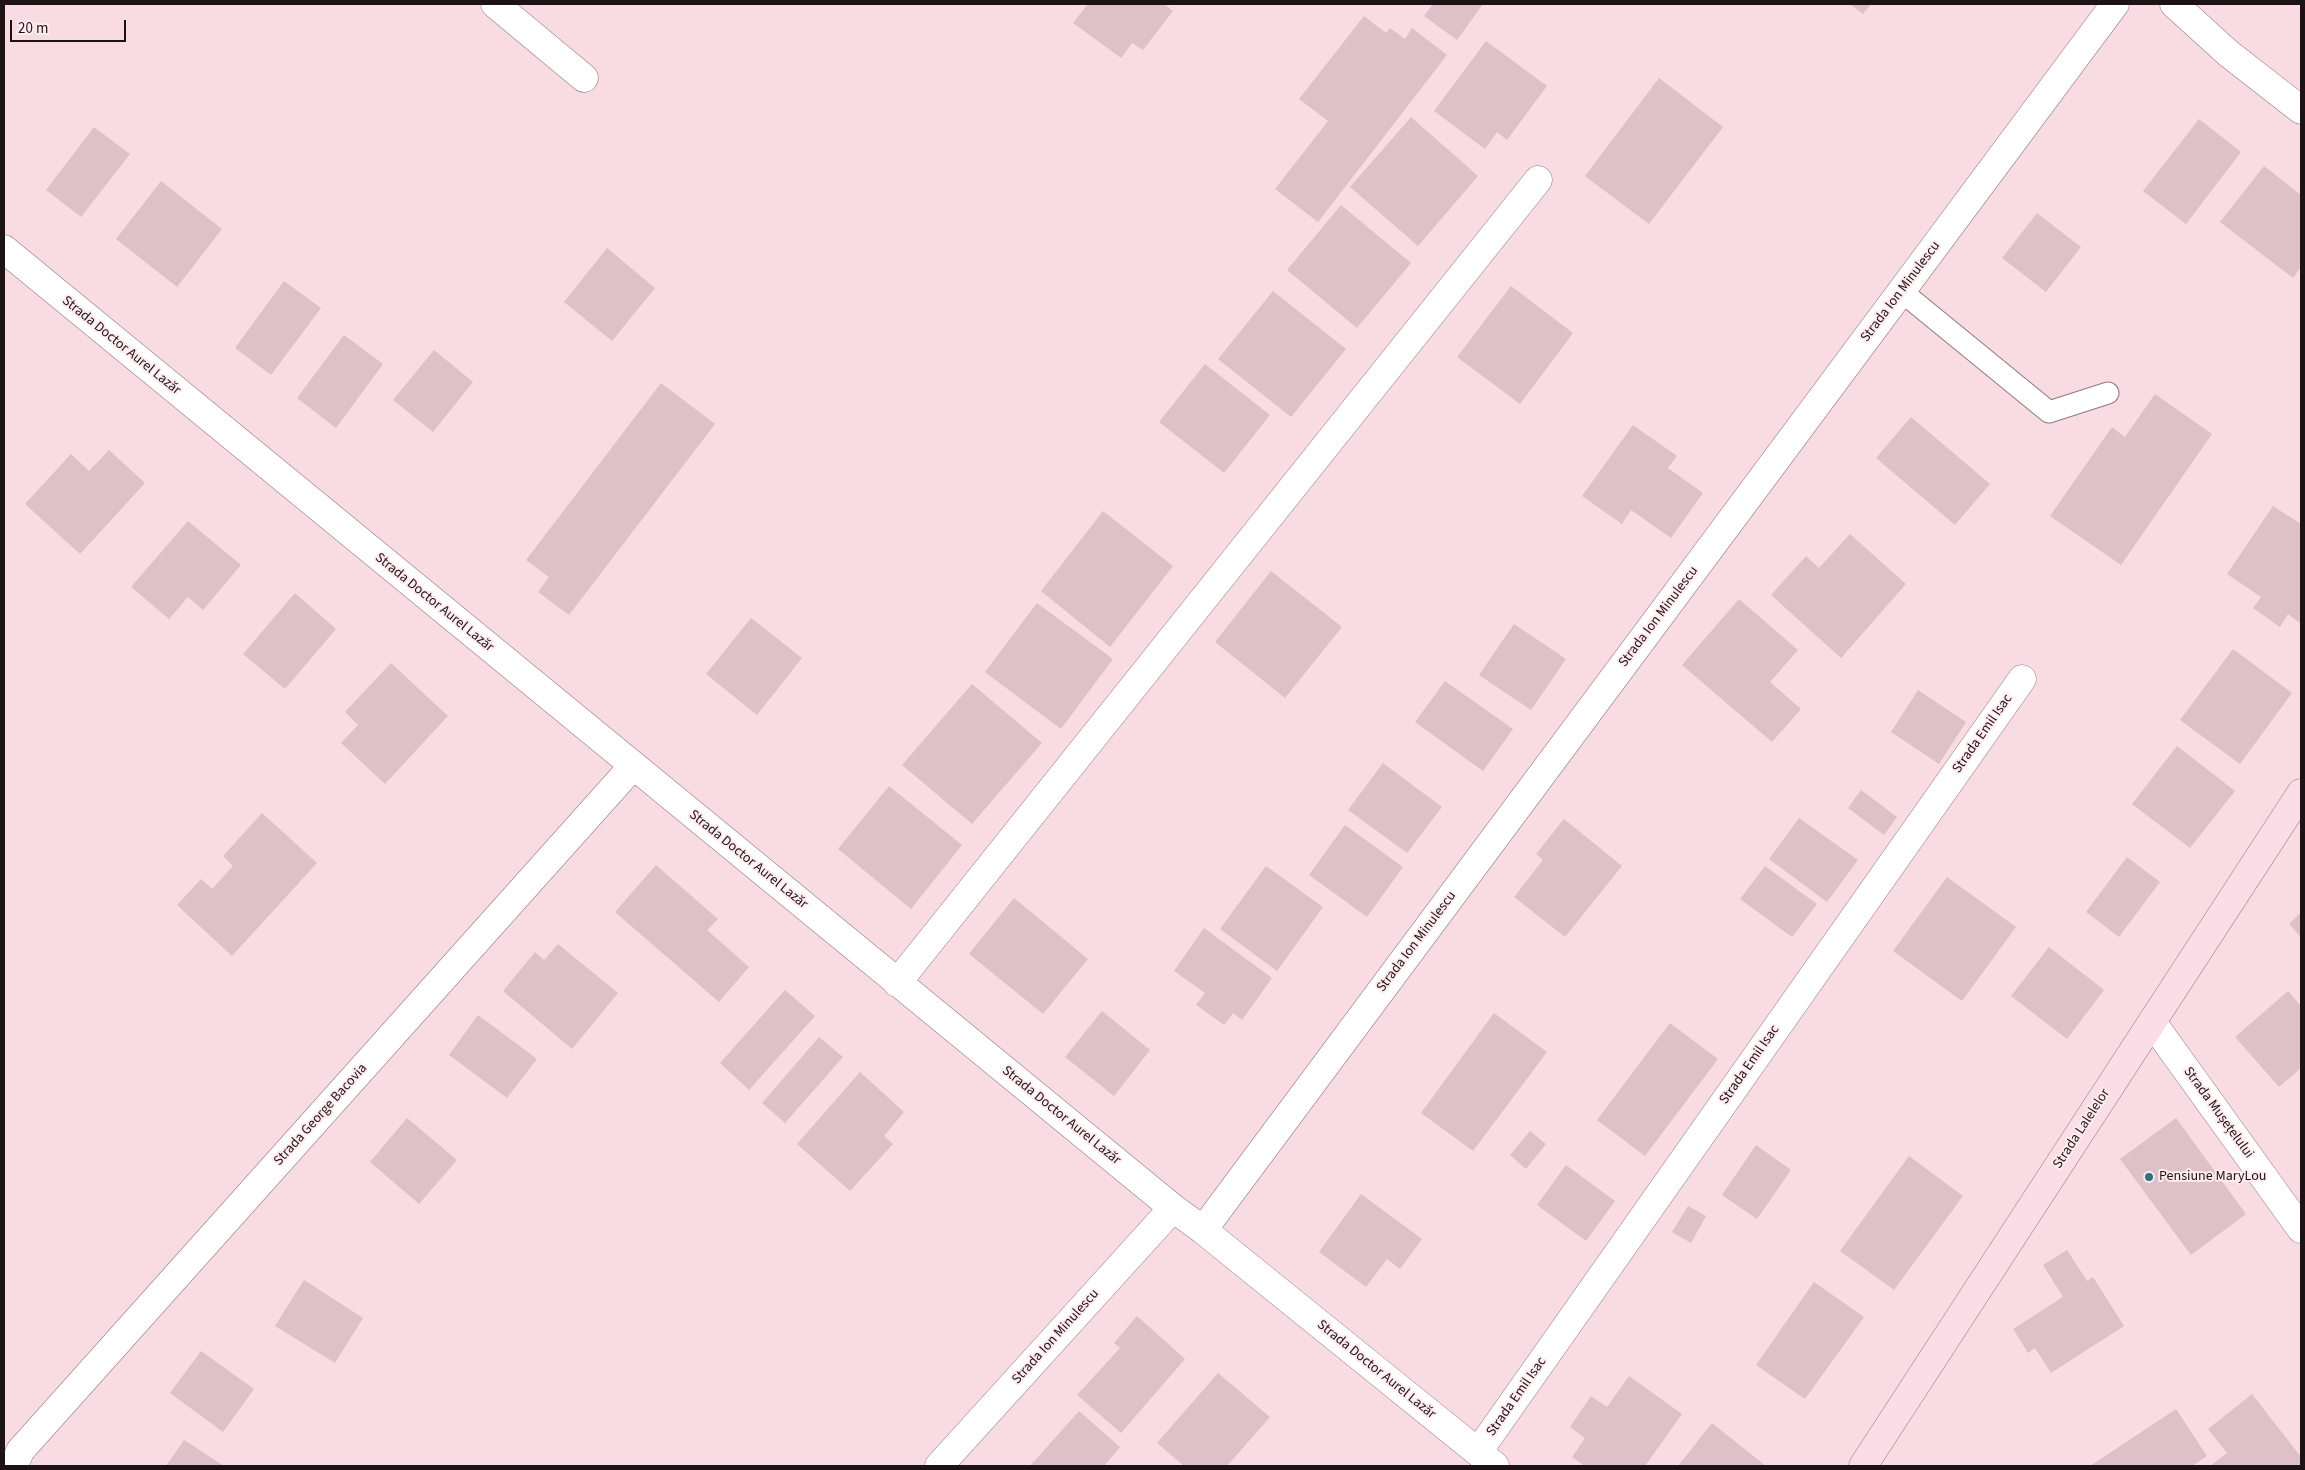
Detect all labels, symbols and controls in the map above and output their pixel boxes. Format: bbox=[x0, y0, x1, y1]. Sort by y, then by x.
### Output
scale bar bbox=[12, 10, 129, 42]
text: 20 m bbox=[18, 18, 48, 39]
street label: Strada Ion Minulescu bbox=[1858, 238, 1944, 346]
street label: Strada Doctor Aurel Lazăr bbox=[58, 293, 184, 399]
street label: Strada Doctor Aurel Lazăr bbox=[371, 550, 497, 656]
street label: Strada Ion Minulescu bbox=[1616, 563, 1702, 671]
street label: Strada Emil Isac bbox=[1949, 691, 2017, 777]
street label: Strada Doctor Aurel Lazăr bbox=[685, 807, 811, 913]
street label: Strada Ion Minulescu bbox=[1374, 888, 1460, 996]
street label: Strada Emil Isac bbox=[1716, 1022, 1784, 1108]
street label: Strada George Bacovia bbox=[271, 1061, 371, 1169]
street label: Strada Doctor Aurel Lazăr bbox=[998, 1063, 1124, 1169]
street label: Strada Mușețelului bbox=[2179, 1064, 2257, 1162]
street label: Strada Lalelelor bbox=[2050, 1086, 2114, 1172]
place label: Pensiune MaryLou bbox=[2159, 1169, 2266, 1185]
marker: Pensiune MaryLou bbox=[2143, 1171, 2155, 1183]
street label: Strada Ion Minulescu bbox=[1009, 1286, 1103, 1388]
street label: Strada Doctor Aurel Lazăr bbox=[1313, 1317, 1439, 1423]
street label: Strada Emil Isac bbox=[1483, 1354, 1551, 1440]

